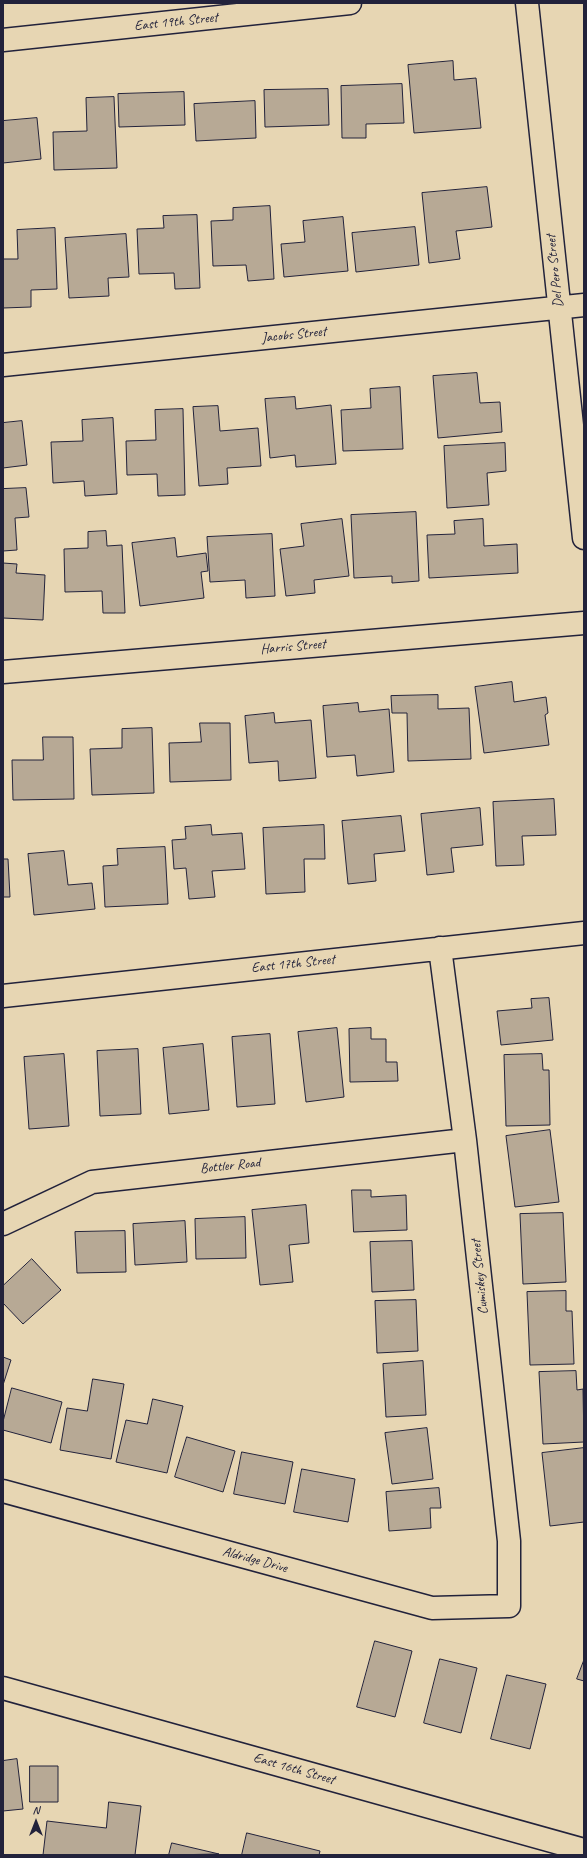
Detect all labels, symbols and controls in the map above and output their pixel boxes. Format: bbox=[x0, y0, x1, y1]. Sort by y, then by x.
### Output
street label: East 19th Street bbox=[133, 9, 219, 35]
street label: Del Pero Street bbox=[543, 234, 567, 308]
street label: Jacobs Street bbox=[261, 323, 327, 347]
street label: Harris Street bbox=[260, 636, 326, 658]
street label: East 17th Street bbox=[250, 951, 336, 977]
street label: Bottler Road bbox=[199, 1154, 261, 1178]
street label: Cumiskey Street bbox=[468, 1239, 492, 1315]
street label: Aldridge Drive bbox=[221, 1543, 289, 1577]
street label: East 16th Street bbox=[251, 1749, 337, 1789]
north arrow bbox=[16, 1802, 56, 1842]
text: N bbox=[33, 1803, 39, 1817]

